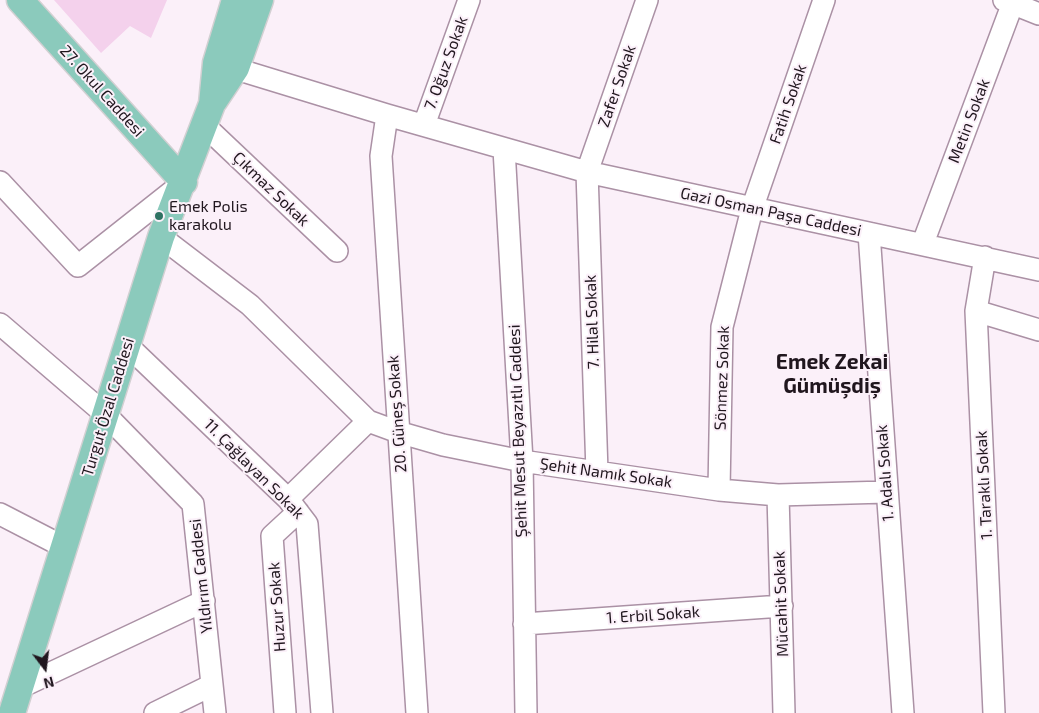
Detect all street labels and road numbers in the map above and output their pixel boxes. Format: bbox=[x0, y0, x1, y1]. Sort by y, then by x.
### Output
street label: 7. Oğuz Sokak bbox=[420, 14, 472, 112]
street label: 27. Okul Caddesi bbox=[56, 41, 148, 141]
street label: Zafer Sokak bbox=[594, 42, 640, 130]
street label: Fatih Sokak bbox=[765, 62, 811, 146]
street label: Metin Sokak bbox=[944, 76, 994, 166]
street label: Çıkmaz Sokak bbox=[229, 148, 313, 230]
street label: Gazi Osman Paşa Caddesi bbox=[679, 183, 863, 241]
street label: 7. Hilal Sokak bbox=[581, 275, 603, 369]
street label: Şehit Mesut Beyazıtlı Caddesi bbox=[505, 324, 531, 538]
street label: Sönmez Sokak bbox=[711, 325, 733, 431]
street label: Turgut Özal Caddesi bbox=[78, 335, 138, 479]
street label: 20. Güneş Sokak bbox=[383, 355, 411, 473]
street label: 11. Çağlayan Sokak bbox=[200, 415, 308, 523]
street label: 1. Adalı Sokak bbox=[872, 424, 898, 522]
street label: 1. Taraklı Sokak bbox=[972, 430, 996, 540]
street label: Şehit Namık Sokak bbox=[539, 454, 673, 492]
street label: Yıldırım Caddesi bbox=[185, 518, 217, 634]
street label: Mücahit Sokak bbox=[770, 551, 792, 657]
street label: Huzur Sokak bbox=[264, 561, 290, 653]
street label: 1. Erbil Sokak bbox=[606, 602, 700, 628]

